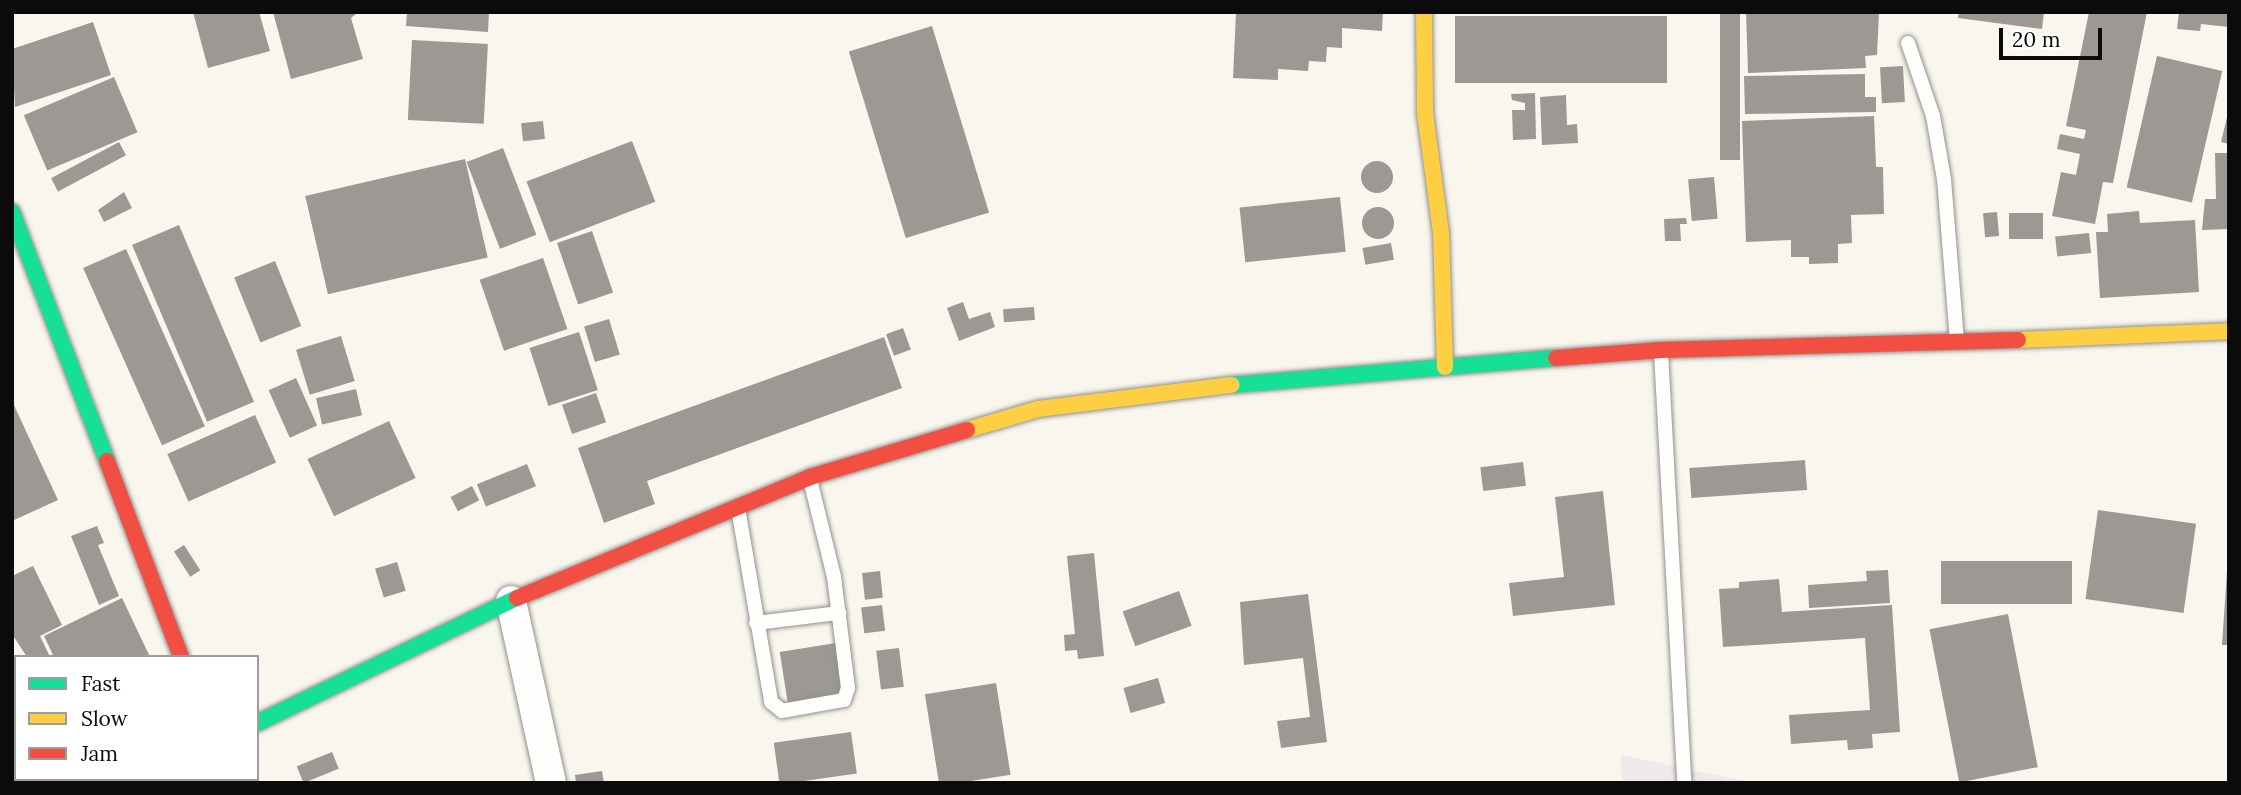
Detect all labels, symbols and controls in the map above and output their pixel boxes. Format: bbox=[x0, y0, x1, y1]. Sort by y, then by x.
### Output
scale bar bbox=[2003, 14, 2106, 58]
text: 20 m bbox=[2012, 26, 2061, 53]
legend bbox=[14, 655, 259, 781]
text: Fast bbox=[81, 670, 120, 697]
text: Slow bbox=[81, 705, 128, 732]
text: Jam bbox=[81, 740, 118, 767]

